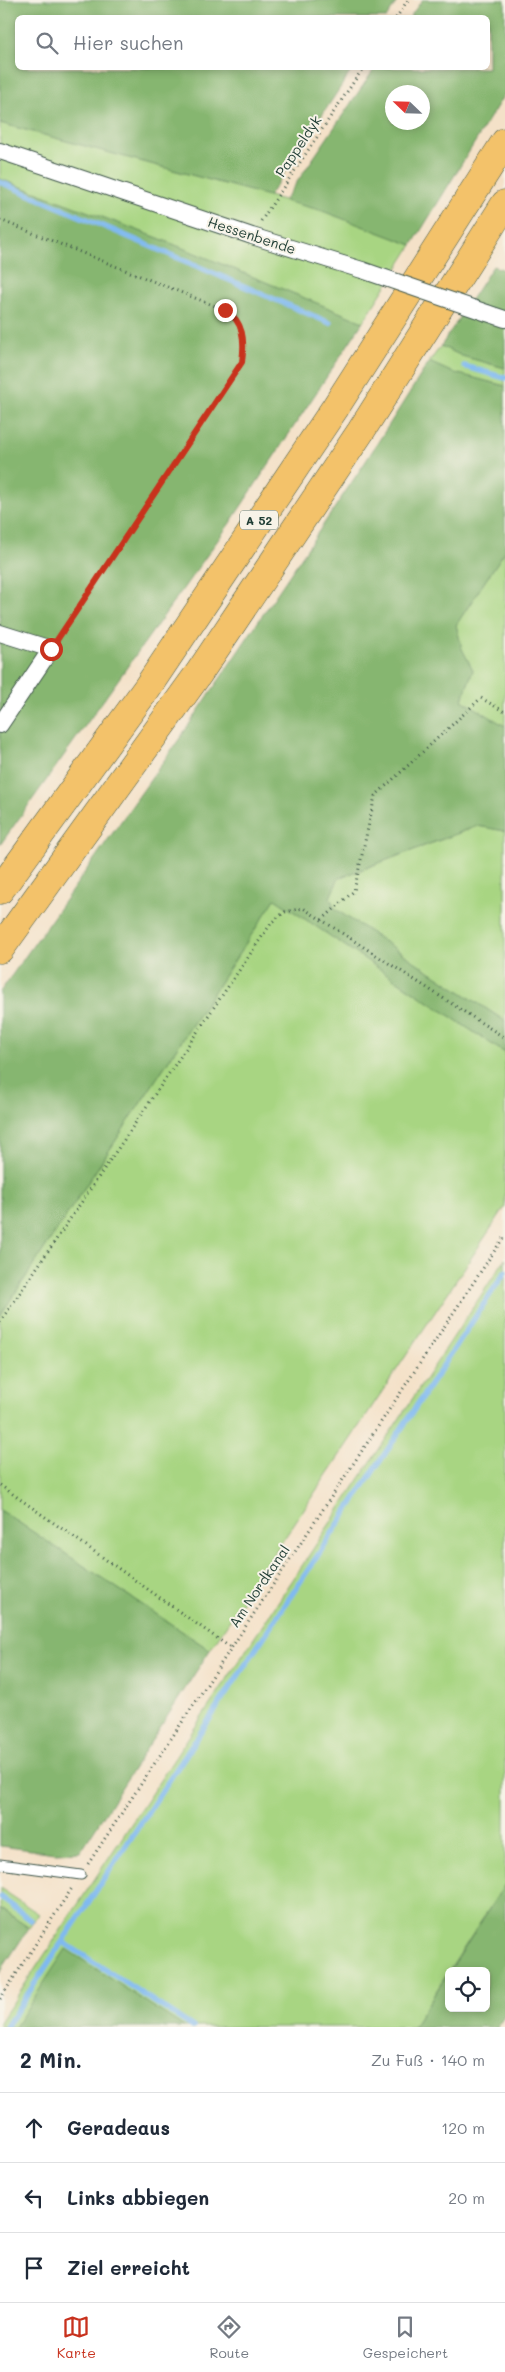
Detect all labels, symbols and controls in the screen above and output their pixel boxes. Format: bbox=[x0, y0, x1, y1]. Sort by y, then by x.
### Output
search box bbox=[15, 15, 490, 70]
icon: search bbox=[33, 29, 61, 57]
text: Hier suchen bbox=[73, 30, 184, 55]
north arrow bbox=[385, 85, 430, 130]
street label: Pappeldyk bbox=[270, 112, 326, 180]
street label: Hessenbende bbox=[206, 212, 298, 258]
route end bbox=[214, 299, 237, 322]
road number: A 52 bbox=[240, 510, 278, 530]
route start bbox=[40, 638, 63, 661]
street label: Am Nordkanal bbox=[224, 1541, 294, 1631]
map controls bbox=[445, 1967, 490, 2012]
button: locate bbox=[445, 1967, 490, 2012]
text: 2 Min. bbox=[20, 2046, 82, 2073]
text: Zu Fuß · 140 m bbox=[371, 2049, 485, 2070]
icon: ahead bbox=[20, 2114, 48, 2142]
text: Geradeaus bbox=[67, 2115, 170, 2140]
text: 120 m bbox=[441, 2117, 485, 2138]
icon: left bbox=[20, 2184, 48, 2212]
text: Links abbiegen bbox=[67, 2185, 209, 2210]
text: 20 m bbox=[448, 2187, 485, 2208]
icon: arrive bbox=[20, 2254, 48, 2282]
text: Ziel erreicht bbox=[67, 2255, 190, 2280]
tab: Karte bbox=[57, 2313, 96, 2362]
tab: Route bbox=[209, 2313, 249, 2362]
tab: Gespeichert bbox=[363, 2313, 448, 2362]

